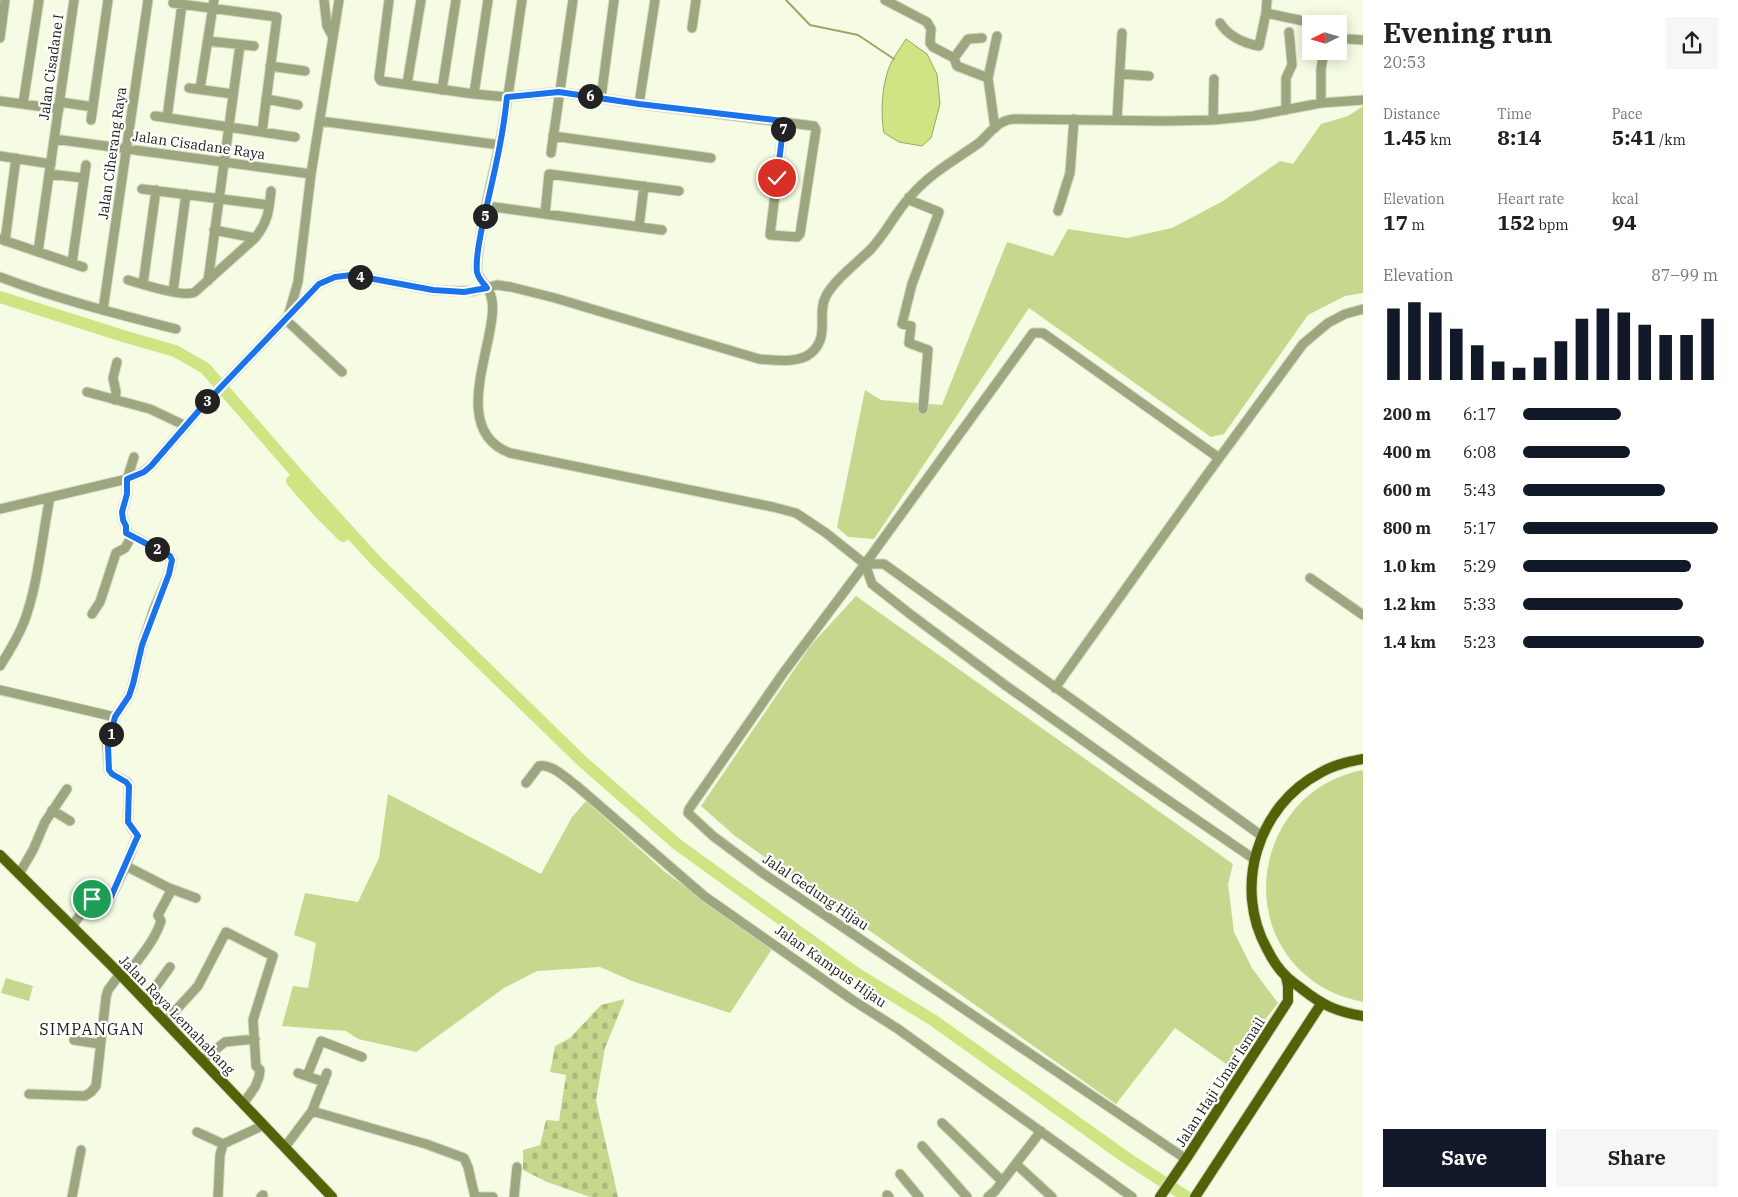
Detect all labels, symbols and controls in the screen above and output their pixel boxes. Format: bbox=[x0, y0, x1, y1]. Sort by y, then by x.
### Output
street label: Jalan Cisadane I bbox=[35, 13, 67, 121]
text: Evening run bbox=[1383, 14, 1552, 51]
north arrow bbox=[1302, 15, 1348, 60]
map controls bbox=[1302, 15, 1347, 60]
button: share bbox=[1666, 17, 1718, 69]
text: 20:53 bbox=[1383, 52, 1426, 72]
pin: 6 bbox=[578, 84, 602, 108]
street label: Jalan Ciherang Raya bbox=[94, 85, 130, 220]
text: 6 bbox=[586, 87, 595, 105]
text: Distance bbox=[1383, 105, 1440, 123]
text: Time bbox=[1497, 105, 1532, 123]
text: Pace bbox=[1612, 105, 1642, 123]
pin: 7 bbox=[770, 116, 796, 142]
text: 7 bbox=[779, 120, 788, 138]
text: 1.45 bbox=[1383, 123, 1427, 151]
text: 8:14 bbox=[1497, 123, 1542, 151]
text: 5:41 bbox=[1612, 123, 1656, 151]
street label: Jalan Cisadane Raya bbox=[132, 127, 267, 163]
text: km bbox=[1427, 131, 1452, 149]
text: /km bbox=[1656, 131, 1686, 149]
pin bbox=[756, 157, 798, 199]
icon: check bbox=[763, 164, 791, 192]
text: Elevation bbox=[1383, 190, 1445, 208]
text: Heart rate bbox=[1497, 190, 1564, 208]
text: kcal bbox=[1612, 190, 1639, 208]
pin: 5 bbox=[472, 204, 498, 228]
text: 5 bbox=[481, 207, 490, 225]
text: 17 bbox=[1383, 208, 1408, 236]
text: 152 bbox=[1497, 208, 1535, 236]
text: 94 bbox=[1612, 208, 1637, 236]
text: m bbox=[1408, 216, 1425, 234]
text: bpm bbox=[1535, 216, 1569, 234]
pin: 4 bbox=[348, 264, 372, 290]
text: Elevation bbox=[1383, 265, 1453, 285]
text: 87–99 m bbox=[1651, 265, 1718, 285]
text: 4 bbox=[356, 268, 365, 286]
pin: 3 bbox=[194, 388, 220, 414]
text: 3 bbox=[203, 392, 212, 410]
text: 200 m bbox=[1383, 404, 1431, 424]
text: 6:17 bbox=[1463, 404, 1496, 424]
text: 400 m bbox=[1383, 442, 1431, 462]
text: 6:08 bbox=[1463, 442, 1496, 462]
text: 600 m bbox=[1383, 480, 1431, 500]
text: 5:43 bbox=[1463, 480, 1496, 500]
text: 800 m bbox=[1383, 518, 1431, 538]
text: 5:17 bbox=[1463, 518, 1496, 538]
pin: 2 bbox=[144, 536, 170, 562]
text: 2 bbox=[153, 540, 162, 558]
text: 1.0 km bbox=[1383, 556, 1436, 576]
text: 5:29 bbox=[1463, 556, 1496, 576]
text: 1.2 km bbox=[1383, 594, 1436, 614]
text: 5:33 bbox=[1463, 594, 1496, 614]
text: 1.4 km bbox=[1383, 632, 1436, 652]
text: 5:23 bbox=[1463, 632, 1496, 652]
pin: 1 bbox=[98, 722, 124, 746]
text: 1 bbox=[107, 725, 116, 743]
street label: Jalal Gedung Hijau bbox=[760, 850, 873, 934]
pin bbox=[71, 878, 113, 920]
icon: arrive bbox=[78, 885, 106, 913]
street label: Jalan Kampus Hijau bbox=[772, 921, 890, 1011]
street label: Jalan Raya Lemahabang bbox=[115, 952, 239, 1079]
street label: Jalan Haji Umar Ismail bbox=[1171, 1014, 1269, 1150]
district label: SIMPANGAN bbox=[39, 1019, 145, 1039]
button: Save bbox=[1383, 1129, 1546, 1187]
button: Share bbox=[1556, 1129, 1718, 1187]

